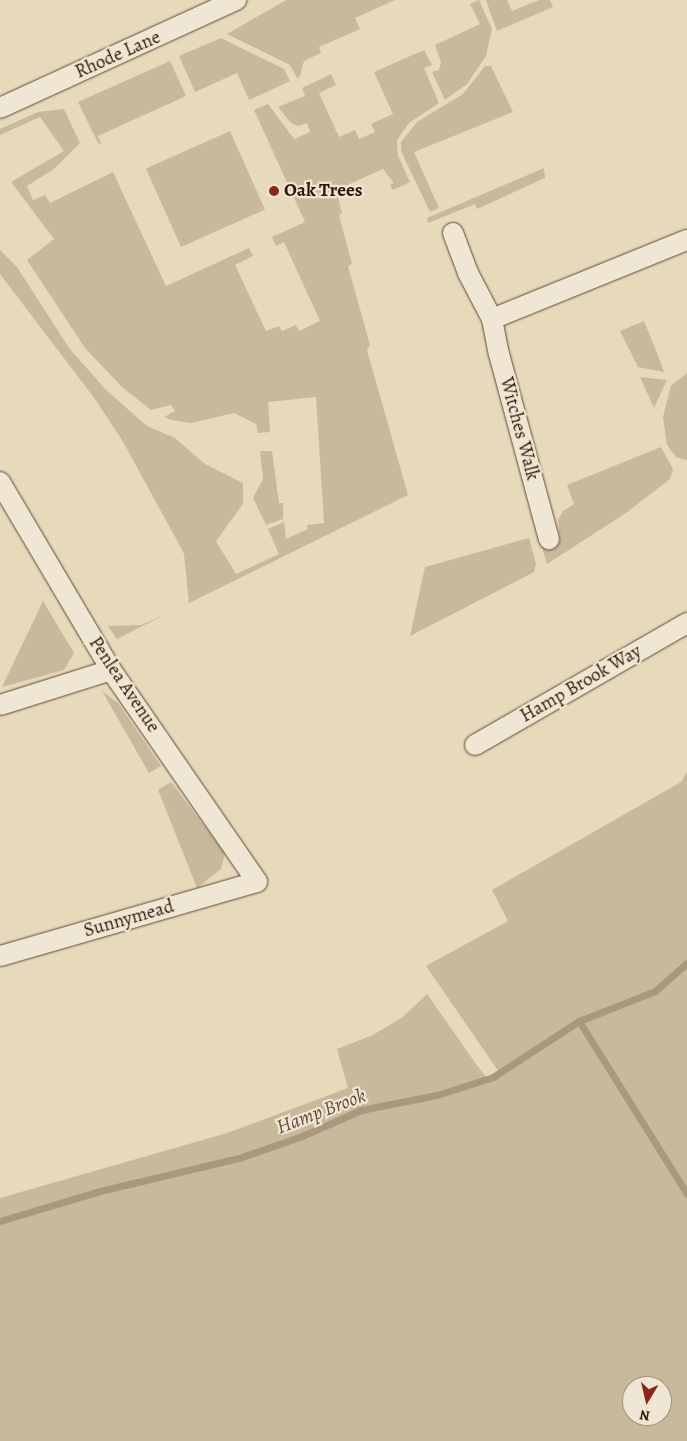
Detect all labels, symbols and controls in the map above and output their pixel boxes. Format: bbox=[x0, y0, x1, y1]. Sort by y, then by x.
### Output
street label: Rhode Lane bbox=[72, 26, 164, 84]
place label: Oak Trees bbox=[284, 180, 363, 202]
marker: Oak Trees bbox=[268, 185, 280, 197]
street label: Witches Walk bbox=[494, 375, 544, 483]
street label: Penlea Avenue bbox=[84, 633, 164, 737]
street label: Hamp Brook Way bbox=[516, 640, 646, 728]
street label: Sunnymead bbox=[81, 895, 177, 943]
water label: Hamp Brook bbox=[273, 1083, 369, 1139]
north arrow bbox=[622, 1376, 672, 1426]
text: N bbox=[638, 1405, 651, 1426]

